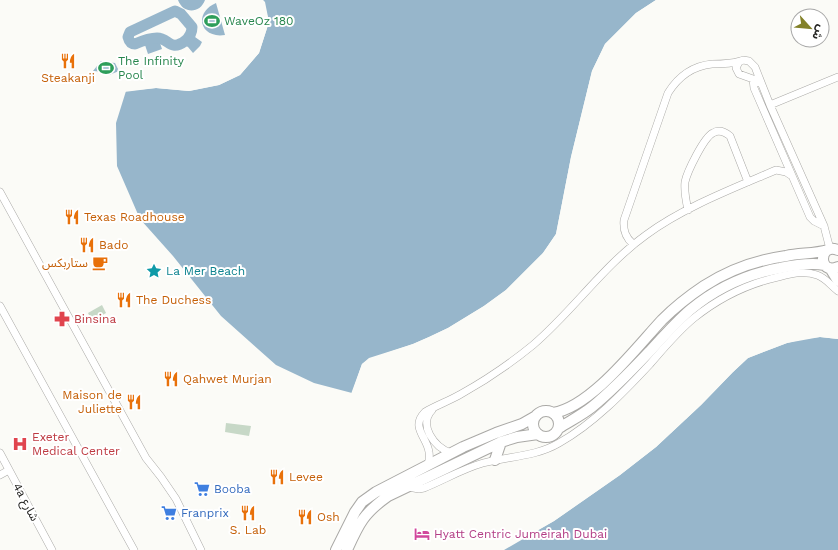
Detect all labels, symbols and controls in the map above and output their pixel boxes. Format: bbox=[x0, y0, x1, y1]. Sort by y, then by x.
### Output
north arrow bbox=[790, 8, 830, 48]
sports icon: WaveOz 180 bbox=[203, 12, 221, 30]
place label: WaveOz 180 bbox=[224, 14, 294, 28]
text: ش bbox=[809, 23, 828, 42]
restaurant icon: Steakanji bbox=[59, 52, 77, 70]
place label: The Infinity Pool bbox=[118, 54, 185, 82]
sports icon: The Infinity Pool bbox=[97, 59, 115, 77]
place label: Steakanji bbox=[41, 71, 95, 85]
restaurant icon: Texas Roadhouse bbox=[63, 208, 81, 226]
place label: Texas Roadhouse bbox=[84, 210, 185, 224]
restaurant icon: Bado bbox=[78, 236, 96, 254]
place label: Bado bbox=[99, 238, 128, 252]
cafe icon: ستاربكس bbox=[91, 254, 109, 272]
place label: ستاربكس bbox=[42, 256, 88, 270]
place icon: La Mer Beach bbox=[145, 262, 163, 280]
place label: La Mer Beach bbox=[166, 264, 245, 278]
restaurant icon: The Duchess bbox=[115, 291, 133, 309]
place label: The Duchess bbox=[136, 293, 211, 307]
pharmacy icon: Binsina bbox=[53, 310, 71, 328]
place label: Binsina bbox=[74, 312, 116, 326]
restaurant icon: Qahwet Murjan bbox=[162, 370, 180, 388]
place label: Qahwet Murjan bbox=[183, 372, 272, 386]
place label: Maison de Juliette bbox=[62, 388, 122, 416]
restaurant icon: Maison de Juliette bbox=[125, 393, 143, 411]
place label: Exeter Medical Center bbox=[32, 430, 120, 458]
hospital icon: Exeter Medical Center bbox=[11, 435, 29, 453]
restaurant icon: Levee bbox=[268, 468, 286, 486]
place label: Levee bbox=[289, 470, 323, 484]
street label: 4a شارع bbox=[8, 480, 42, 524]
supermarket icon: Booba bbox=[193, 480, 211, 498]
place label: Booba bbox=[214, 482, 251, 496]
supermarket icon: Franprix bbox=[160, 504, 178, 522]
restaurant icon: S. Lab bbox=[239, 504, 257, 522]
place label: Franprix bbox=[181, 506, 229, 520]
restaurant icon: Osh bbox=[296, 508, 314, 526]
place label: Osh bbox=[317, 510, 340, 524]
place label: S. Lab bbox=[230, 523, 266, 537]
hotel icon: Hyatt Centric Jumeirah Dubai bbox=[413, 525, 431, 543]
place label: Hyatt Centric Jumeirah Dubai bbox=[434, 527, 607, 541]

